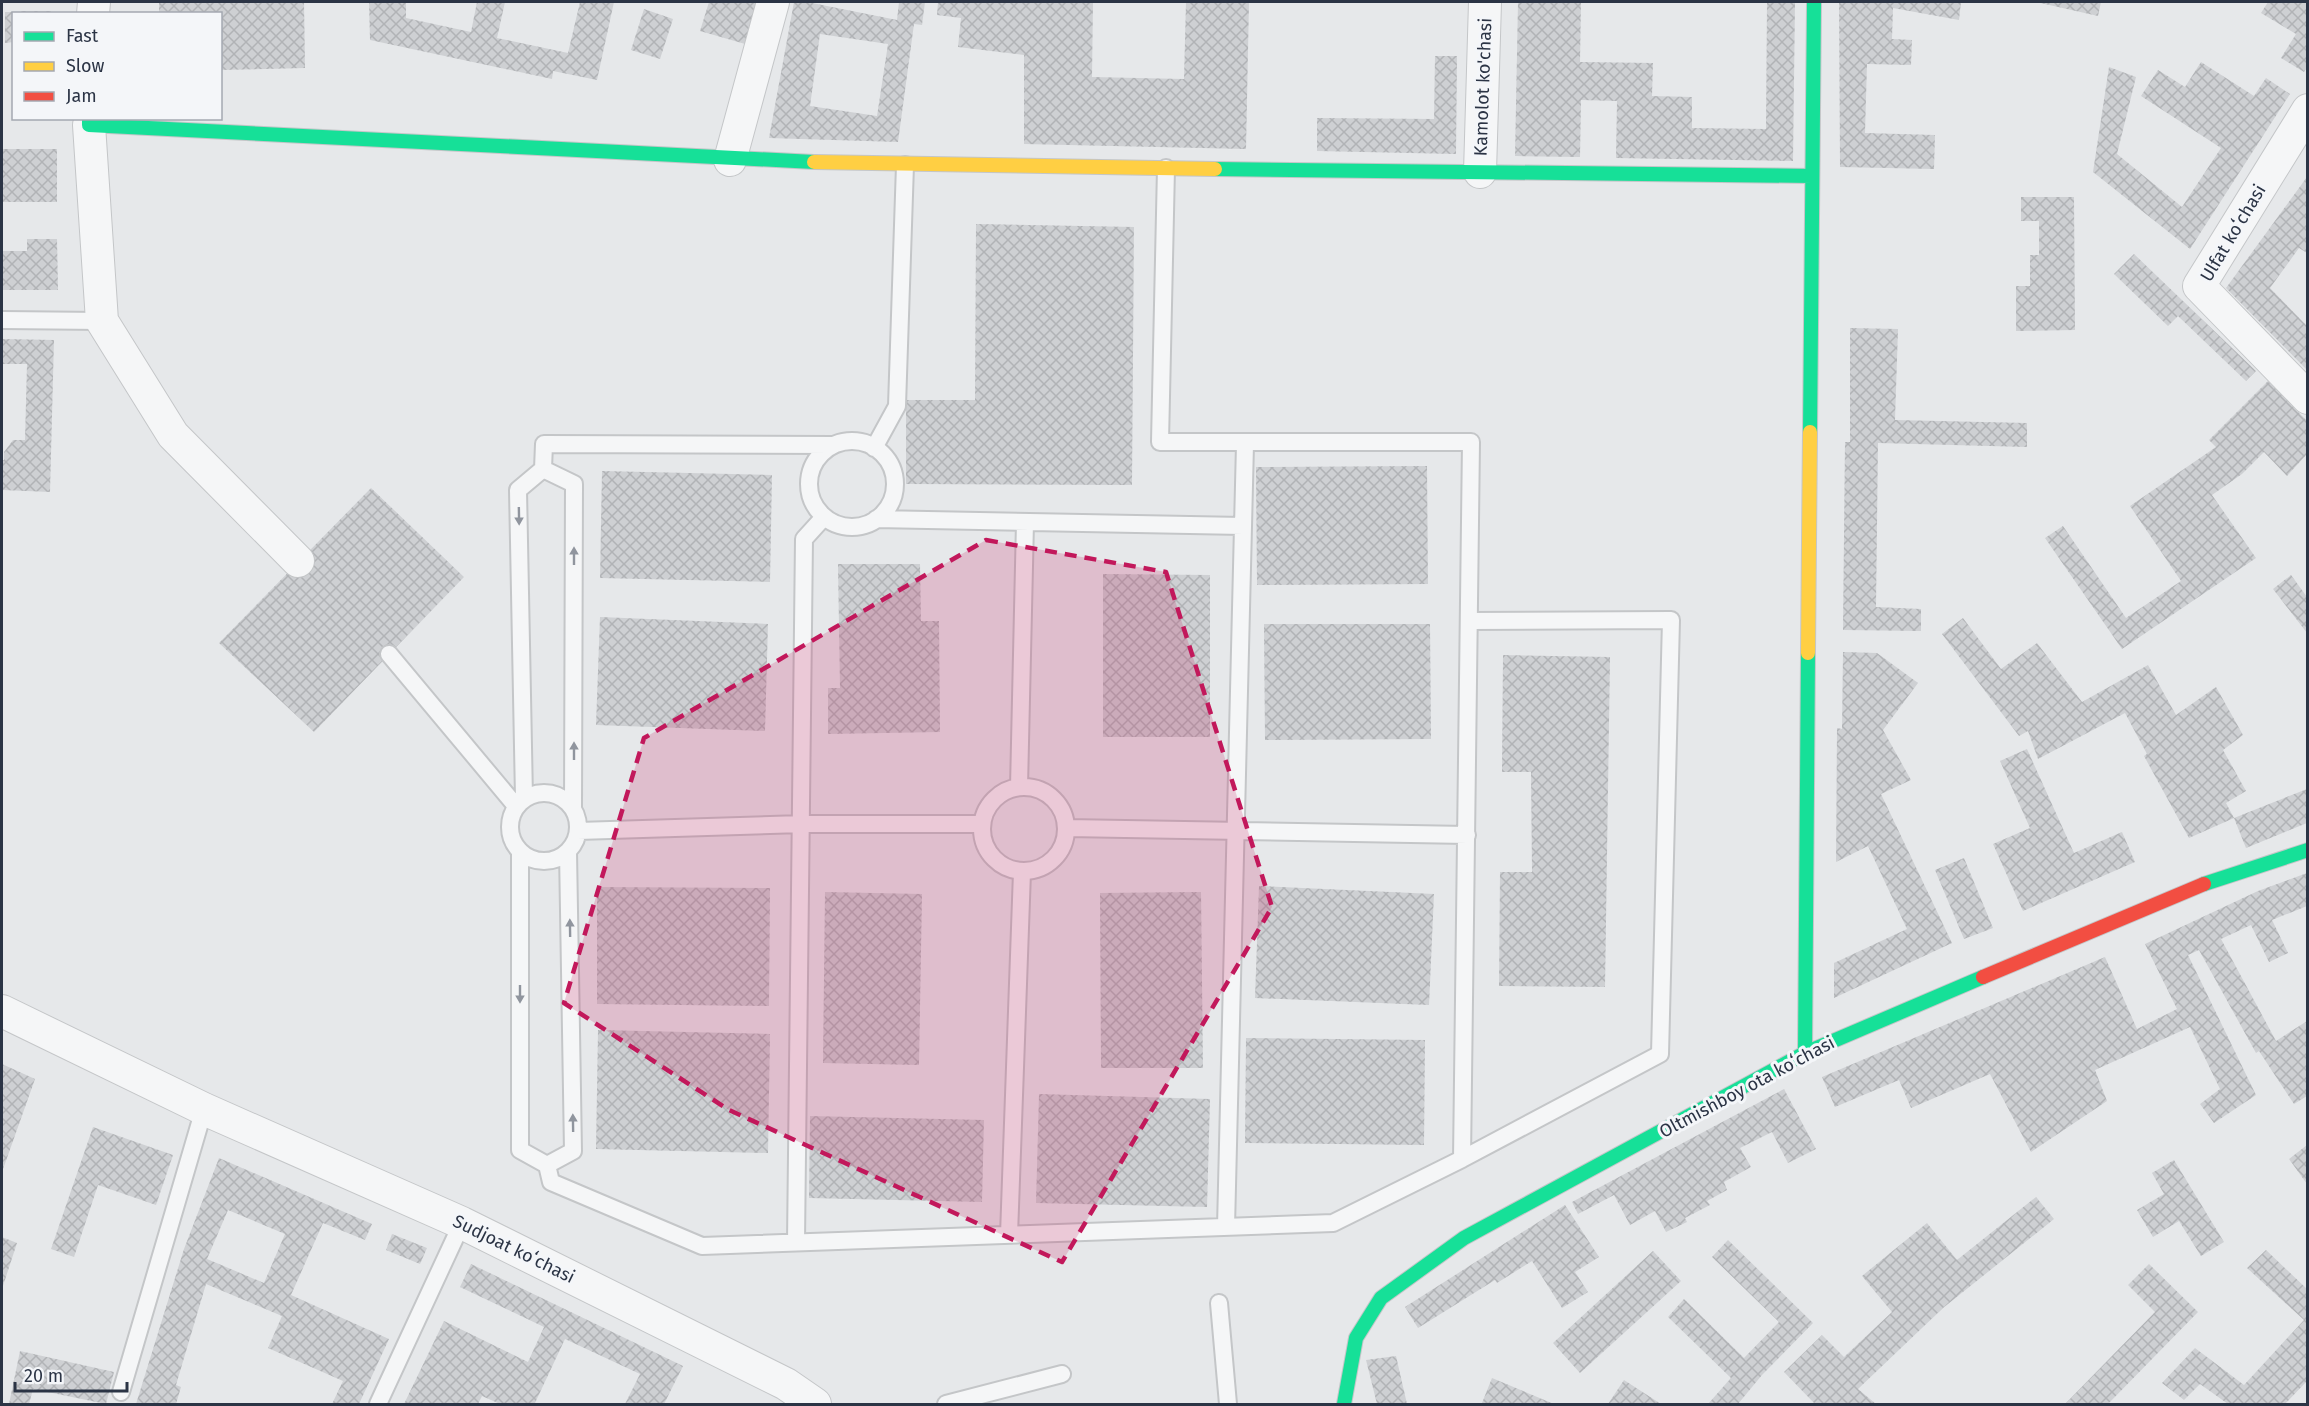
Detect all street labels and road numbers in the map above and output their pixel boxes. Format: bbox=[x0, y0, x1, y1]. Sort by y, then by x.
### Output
street label: Kamolot ko'chasi bbox=[1470, 17, 1496, 157]
street label: Ulfat koʻchasi bbox=[2195, 180, 2271, 286]
street label: Oltmishboy ota koʻchasi bbox=[1656, 1031, 1838, 1143]
street label: Sudjoat koʻchasi bbox=[449, 1210, 579, 1288]

